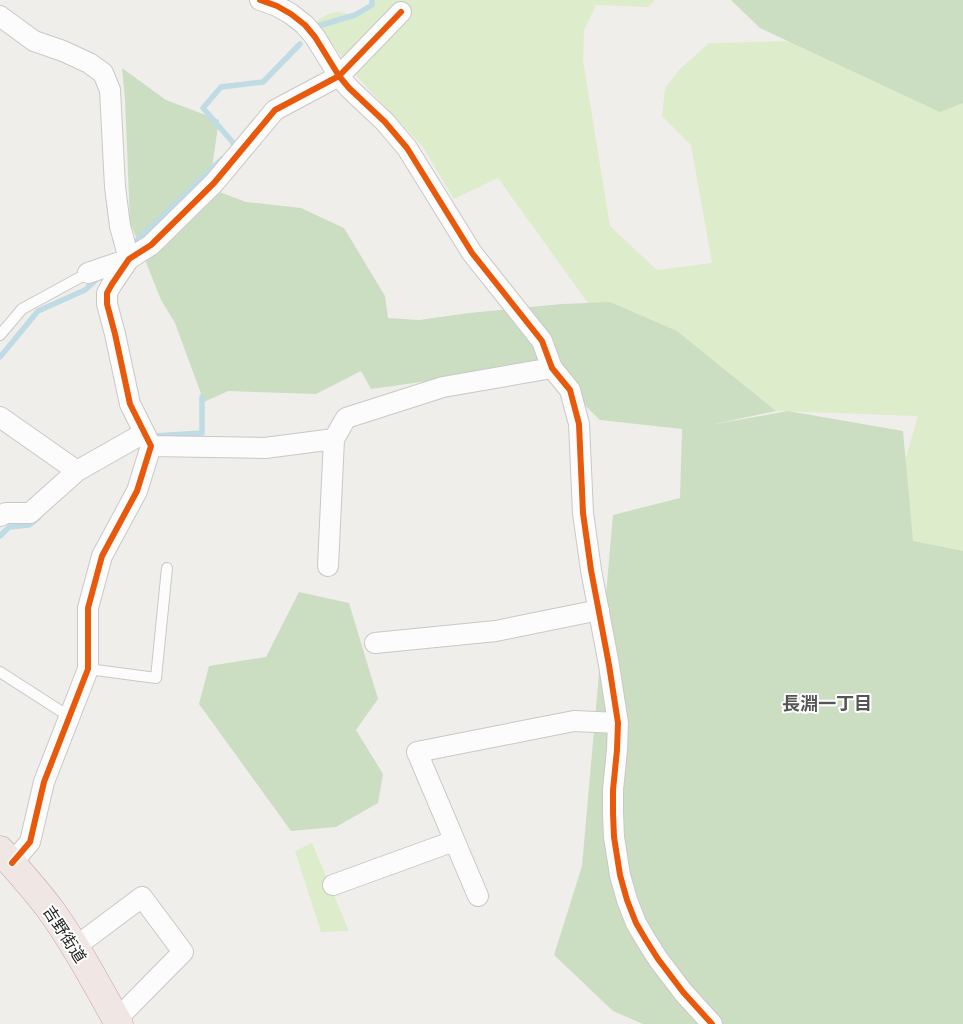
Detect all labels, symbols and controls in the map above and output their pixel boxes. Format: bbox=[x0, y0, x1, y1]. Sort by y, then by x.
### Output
district label: 長淵一丁目 bbox=[782, 692, 872, 714]
street label: 吉野街道 bbox=[40, 902, 91, 966]

